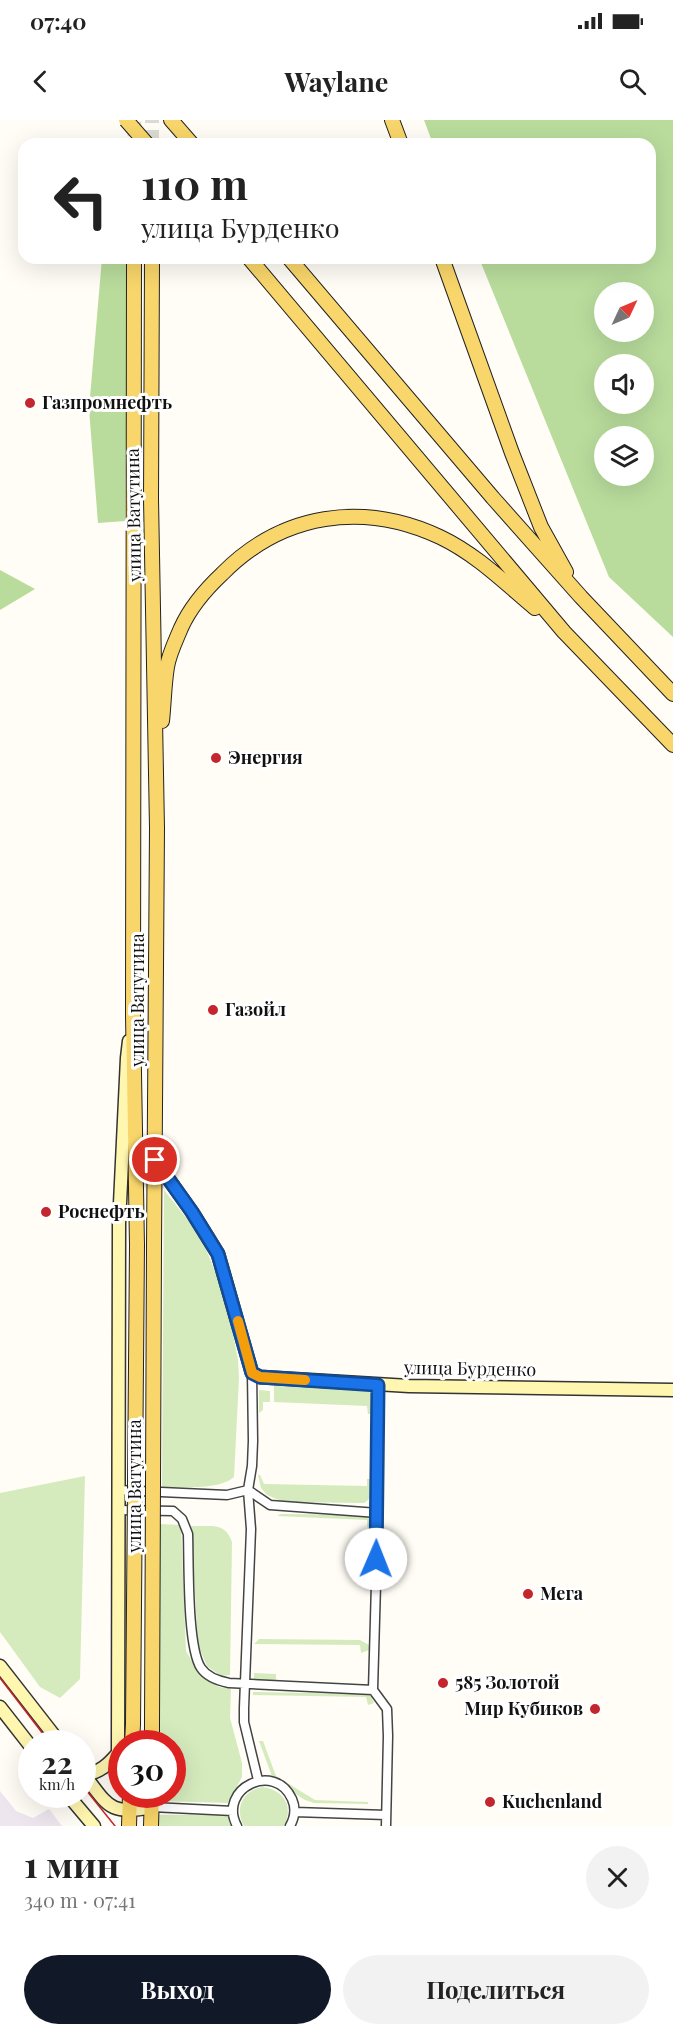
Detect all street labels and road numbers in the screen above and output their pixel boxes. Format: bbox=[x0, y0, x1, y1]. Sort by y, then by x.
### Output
street label: улица Ватутина bbox=[120, 448, 146, 583]
street label: улица Ватутина bbox=[125, 933, 149, 1068]
street label: улица Бурденко bbox=[403, 1355, 536, 1381]
street label: улица Ватутина bbox=[122, 1419, 146, 1554]

